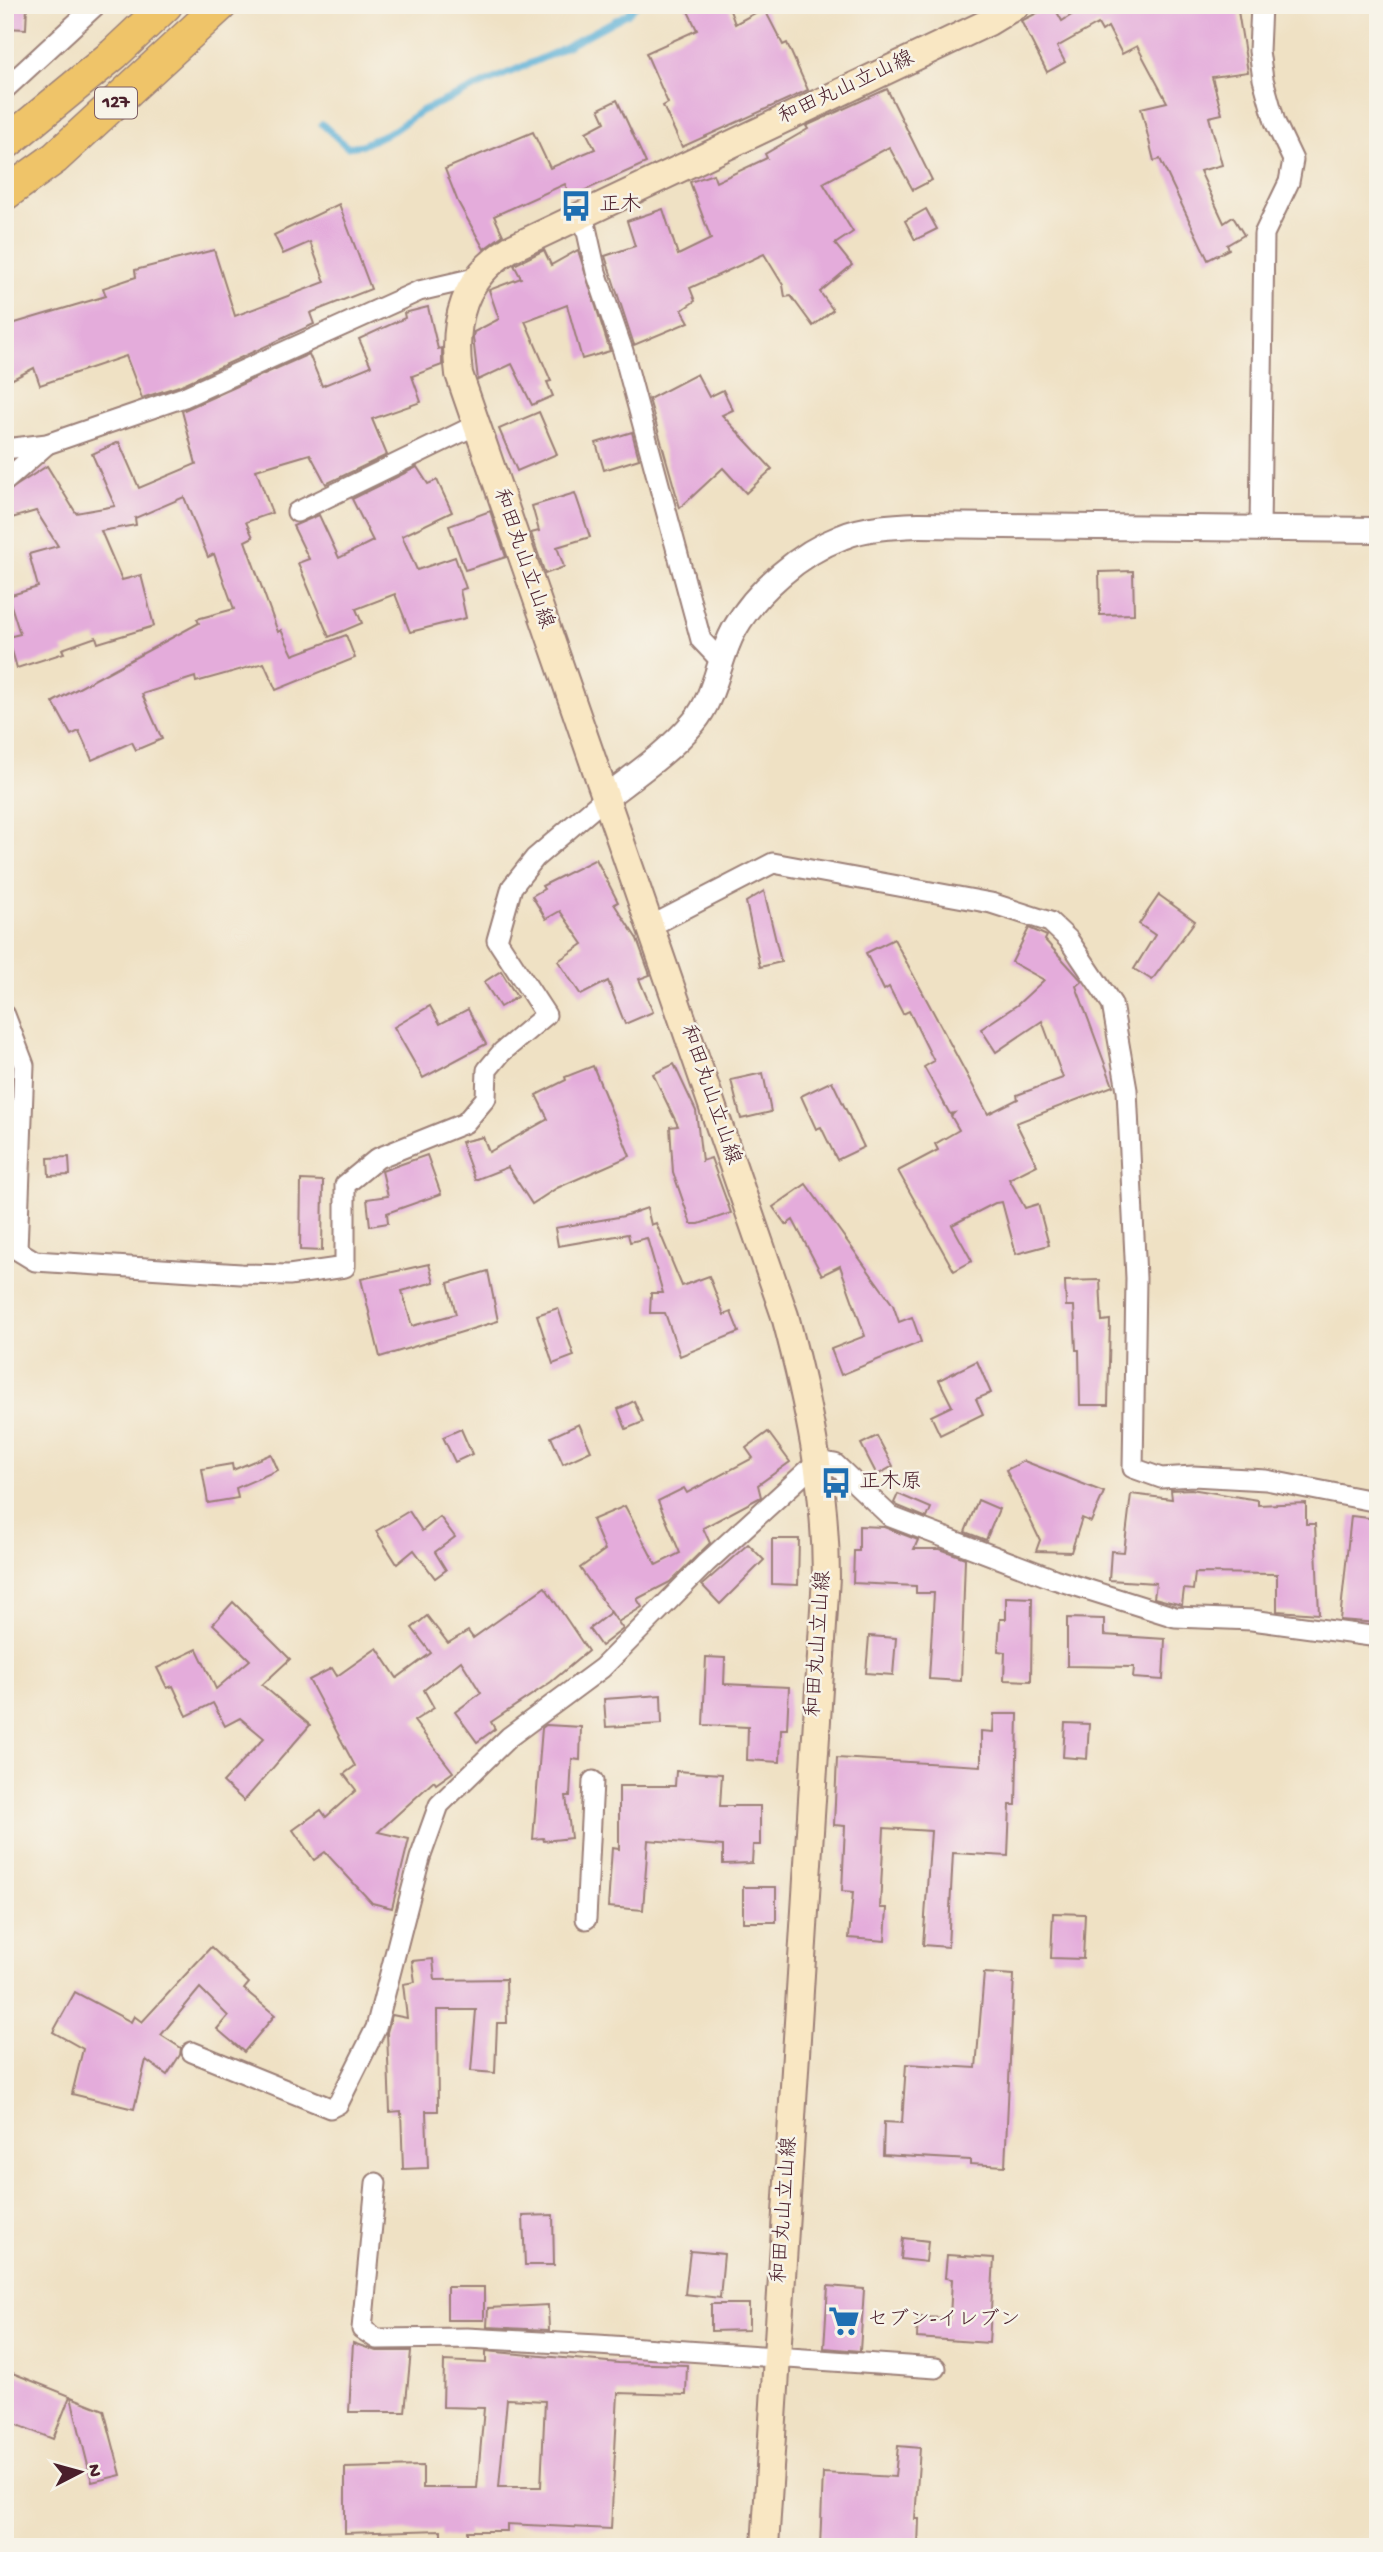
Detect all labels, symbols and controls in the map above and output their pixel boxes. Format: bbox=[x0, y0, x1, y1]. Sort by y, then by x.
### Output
street label: 和田丸山立山線 bbox=[775, 46, 919, 131]
road number: 127 bbox=[95, 88, 137, 118]
bus stop icon: 正木 bbox=[559, 189, 593, 223]
place label: 正木 bbox=[599, 193, 641, 219]
street label: 和田丸山立山線 bbox=[486, 485, 559, 633]
street label: 和田丸山立山線 bbox=[673, 1021, 746, 1169]
bus stop icon: 正木原 bbox=[819, 1466, 853, 1500]
place label: 正木原 bbox=[859, 1470, 922, 1496]
street label: 和田丸山立山線 bbox=[801, 1570, 838, 1718]
street label: 和田丸山立山線 bbox=[767, 2136, 804, 2284]
supermarket icon: セブン-イレブン bbox=[827, 2304, 861, 2338]
place label: セブン-イレブン bbox=[867, 2308, 1021, 2334]
north arrow bbox=[46, 2436, 116, 2506]
text: N bbox=[81, 2463, 106, 2478]

